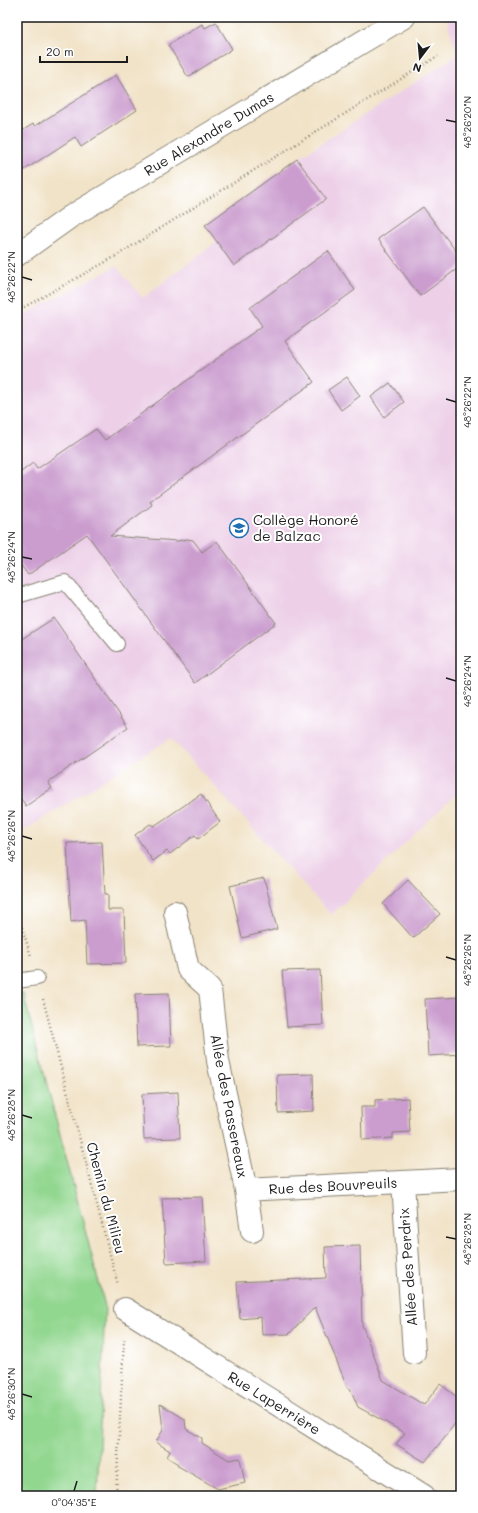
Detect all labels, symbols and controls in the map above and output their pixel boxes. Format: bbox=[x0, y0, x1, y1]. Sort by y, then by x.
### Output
scale bar bbox=[40, 38, 127, 64]
north arrow bbox=[400, 38, 440, 78]
text: 20 m bbox=[46, 43, 74, 59]
text: N bbox=[411, 60, 423, 76]
street label: Rue Alexandre Dumas bbox=[140, 87, 277, 180]
text: 48°26'20"N bbox=[460, 96, 474, 148]
text: 48°26'22"N bbox=[4, 251, 18, 303]
text: 48°26'22"N bbox=[460, 376, 474, 428]
place label: Collège Honoré de Balzac bbox=[253, 510, 359, 545]
school or university icon: Collège Honoré de Balzac bbox=[228, 517, 250, 539]
text: 48°26'24"N bbox=[4, 531, 18, 583]
text: 48°26'24"N bbox=[460, 655, 474, 707]
text: 48°26'26"N bbox=[4, 810, 18, 862]
text: 48°26'26"N bbox=[460, 934, 474, 986]
street label: Allée des Passereaux bbox=[206, 1032, 253, 1179]
text: 48°26'28"N bbox=[4, 1089, 18, 1141]
street label: Chemin du Milieu bbox=[82, 1140, 131, 1256]
street label: Rue des Bouvreuils bbox=[268, 1173, 398, 1198]
street label: Allée des Perdrix bbox=[394, 1207, 421, 1327]
text: 48°26'28"N bbox=[460, 1213, 474, 1265]
street label: Rue Laperrière bbox=[224, 1366, 324, 1439]
text: 48°26'30"N bbox=[4, 1368, 18, 1420]
text: 0°04'35"E bbox=[51, 1495, 97, 1509]

